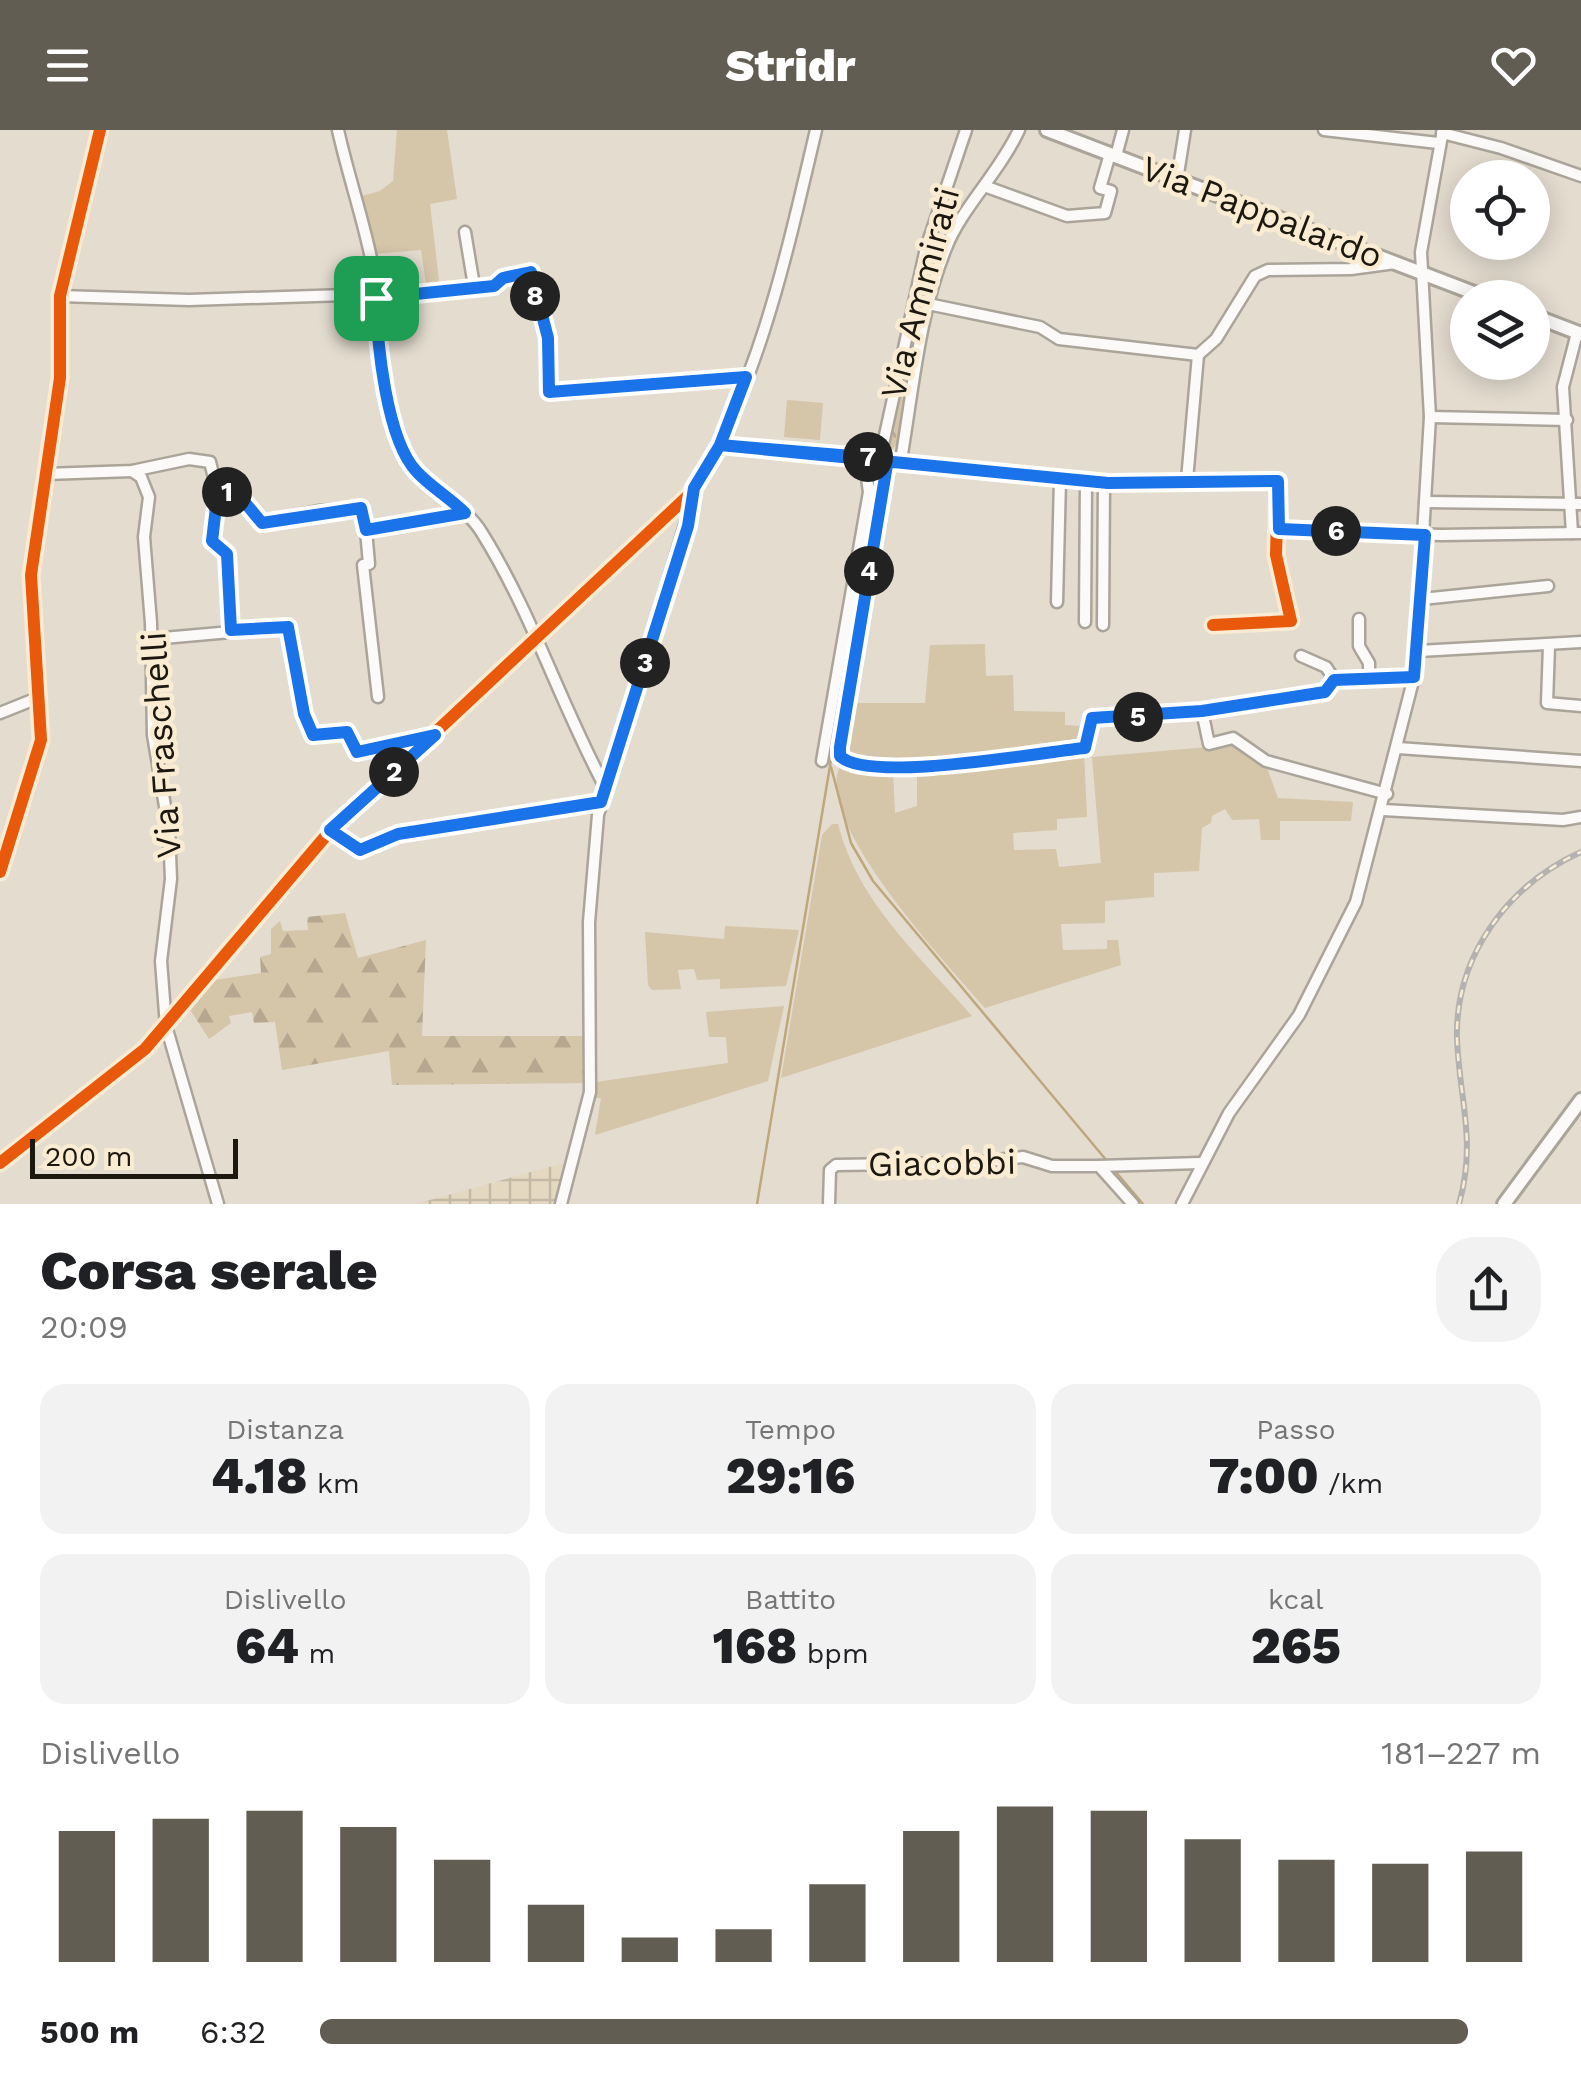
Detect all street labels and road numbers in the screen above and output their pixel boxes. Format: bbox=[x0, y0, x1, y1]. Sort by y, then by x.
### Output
street label: Via Pappalardo bbox=[1135, 147, 1389, 277]
street label: Via Ammirati bbox=[872, 183, 968, 403]
street label: Via Fraschelli bbox=[132, 630, 190, 860]
street label: Giacobbi bbox=[868, 1141, 1016, 1185]

